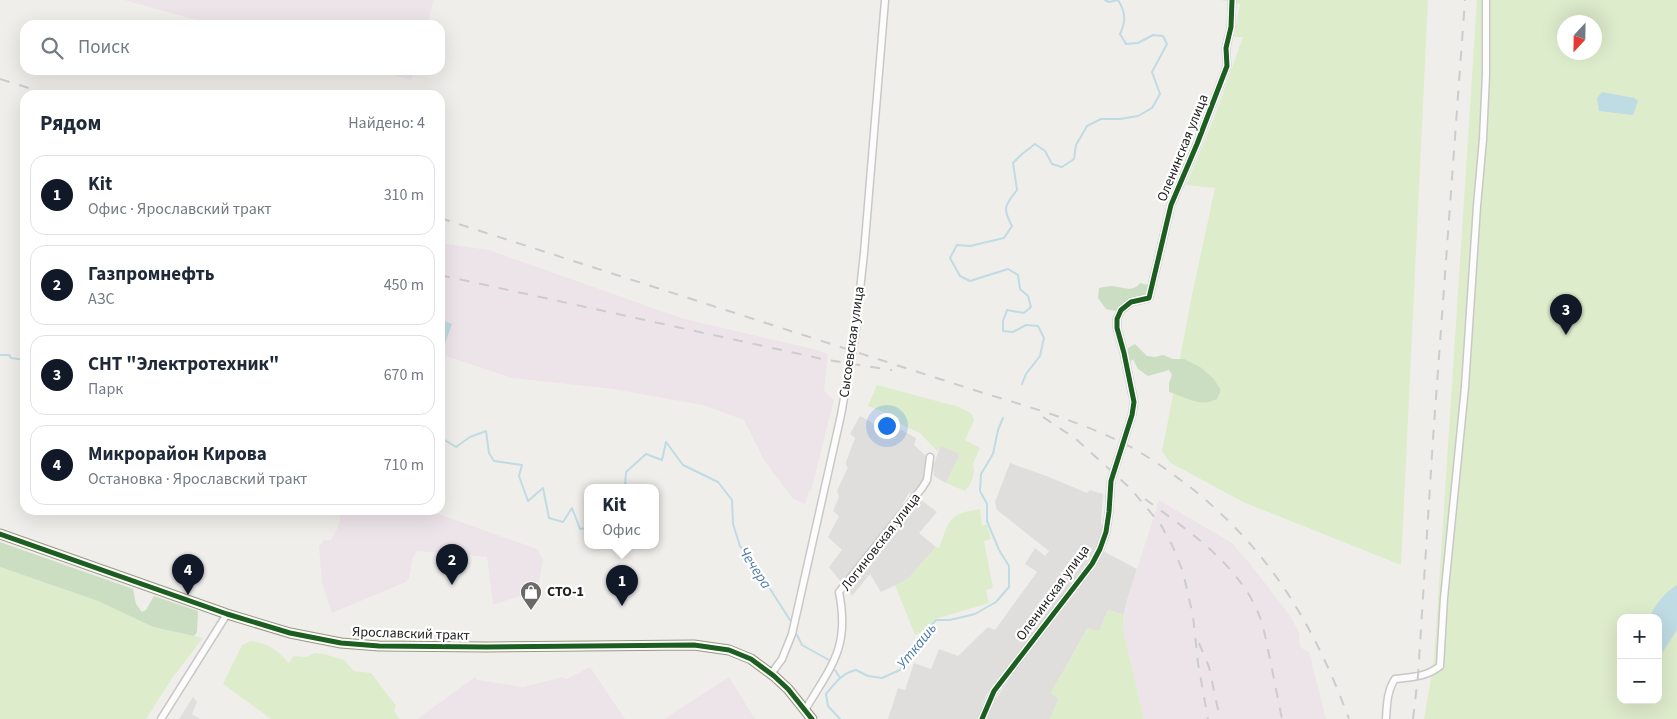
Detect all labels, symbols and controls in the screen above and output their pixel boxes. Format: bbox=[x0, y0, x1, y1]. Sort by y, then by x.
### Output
north arrow bbox=[1557, 15, 1602, 60]
search box bbox=[20, 20, 445, 75]
icon: search bbox=[38, 34, 66, 62]
text: Поиск bbox=[78, 34, 129, 61]
street label: Оленинская улица bbox=[1152, 91, 1214, 205]
text: Рядом bbox=[40, 108, 101, 138]
text: Найдено: 4 bbox=[348, 112, 425, 134]
text: Kit bbox=[88, 171, 112, 198]
text: 1 bbox=[53, 184, 61, 206]
text: 310 m bbox=[384, 184, 424, 206]
text: Офис · Ярославский тракт bbox=[88, 198, 272, 220]
text: Газпромнефть bbox=[88, 261, 215, 288]
text: 2 bbox=[53, 274, 61, 296]
text: 450 m bbox=[384, 274, 424, 296]
street label: Сысоевская улица bbox=[834, 285, 870, 399]
text: АЗС bbox=[88, 288, 115, 310]
pin: 3 bbox=[1550, 294, 1582, 335]
text: СНТ "Электротехник" bbox=[88, 351, 279, 378]
text: 3 bbox=[53, 364, 61, 386]
text: 670 m bbox=[384, 364, 424, 386]
text: Парк bbox=[88, 378, 123, 400]
your location bbox=[874, 413, 900, 439]
text: Микрорайон Кирова bbox=[88, 441, 267, 468]
text: 4 bbox=[53, 454, 61, 476]
text: 710 m bbox=[384, 454, 424, 476]
text: Остановка · Ярославский тракт bbox=[88, 468, 307, 490]
popup bbox=[584, 484, 659, 549]
street label: Логиновская улица bbox=[836, 489, 926, 595]
text: Kit bbox=[602, 492, 626, 519]
text: Офис bbox=[602, 519, 641, 541]
street label: Оленинская улица bbox=[1011, 541, 1095, 645]
water label: Чечера bbox=[734, 543, 776, 593]
pin: 2 bbox=[436, 544, 468, 585]
pin: 4 bbox=[172, 554, 204, 595]
pin: 1 bbox=[606, 565, 638, 606]
shop icon: СТО-1 bbox=[519, 580, 543, 611]
place label: СТО-1 bbox=[547, 582, 584, 602]
map controls bbox=[1617, 614, 1662, 704]
button: + bbox=[1617, 614, 1662, 659]
water label: Уткашь bbox=[892, 619, 942, 673]
street label: Ярославский тракт bbox=[352, 622, 471, 646]
button: − bbox=[1617, 659, 1662, 704]

